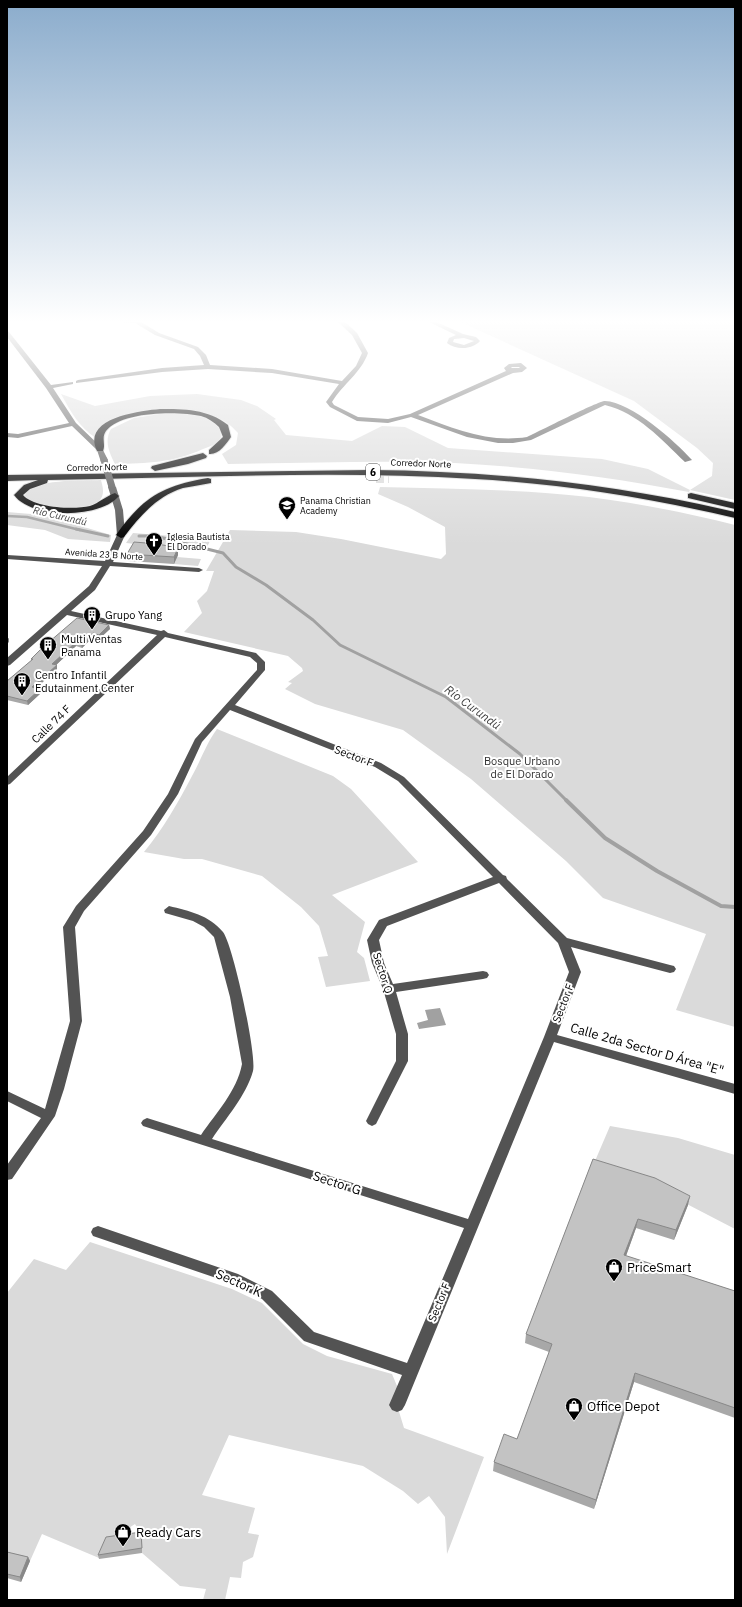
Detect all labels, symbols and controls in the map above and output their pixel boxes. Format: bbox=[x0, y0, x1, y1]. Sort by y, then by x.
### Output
street label: Corredor Norte bbox=[391, 456, 452, 470]
street label: Corredor Norte bbox=[67, 461, 127, 473]
road number: 6 bbox=[366, 464, 380, 480]
school or university icon: Panama Christian Academy bbox=[277, 495, 297, 520]
place label: Panama Christian Academy bbox=[300, 495, 371, 516]
water label: Río Curundú bbox=[32, 504, 89, 529]
church icon: Iglesia Bautista El Dorado bbox=[144, 531, 164, 556]
place label: Iglesia Bautista El Dorado bbox=[167, 531, 230, 552]
street label: Avenida 23 B Norte bbox=[65, 546, 143, 562]
building icon: Grupo Yang bbox=[82, 605, 102, 630]
place label: Grupo Yang bbox=[105, 608, 162, 622]
place label: Multi Ventas Panama bbox=[61, 632, 122, 659]
building icon: Multi Ventas Panama bbox=[38, 635, 58, 660]
place label: Centro Infantil Edutainment Center bbox=[35, 668, 134, 695]
building icon: Centro Infantil Edutainment Center bbox=[12, 671, 32, 696]
water label: Río Curundú bbox=[442, 682, 504, 733]
street label: Calle 74 F bbox=[28, 702, 74, 746]
street label: Sector F bbox=[332, 742, 376, 770]
park label: Bosque Urbano de El Dorado bbox=[484, 754, 560, 781]
street label: Sector Q bbox=[370, 951, 396, 996]
street label: Sector F bbox=[549, 981, 577, 1025]
street label: Calle 2da Sector D Área "E" bbox=[568, 1019, 726, 1079]
street label: Sector G bbox=[311, 1167, 363, 1199]
shop icon: PriceSmart bbox=[604, 1257, 624, 1282]
place label: PriceSmart bbox=[627, 1259, 691, 1276]
street label: Sector K bbox=[213, 1265, 265, 1301]
street label: Sector F bbox=[425, 1280, 453, 1324]
shop icon: Office Depot bbox=[564, 1396, 584, 1421]
place label: Office Depot bbox=[587, 1398, 660, 1415]
shop icon: Ready Cars bbox=[113, 1522, 133, 1547]
place label: Ready Cars bbox=[136, 1524, 201, 1541]

